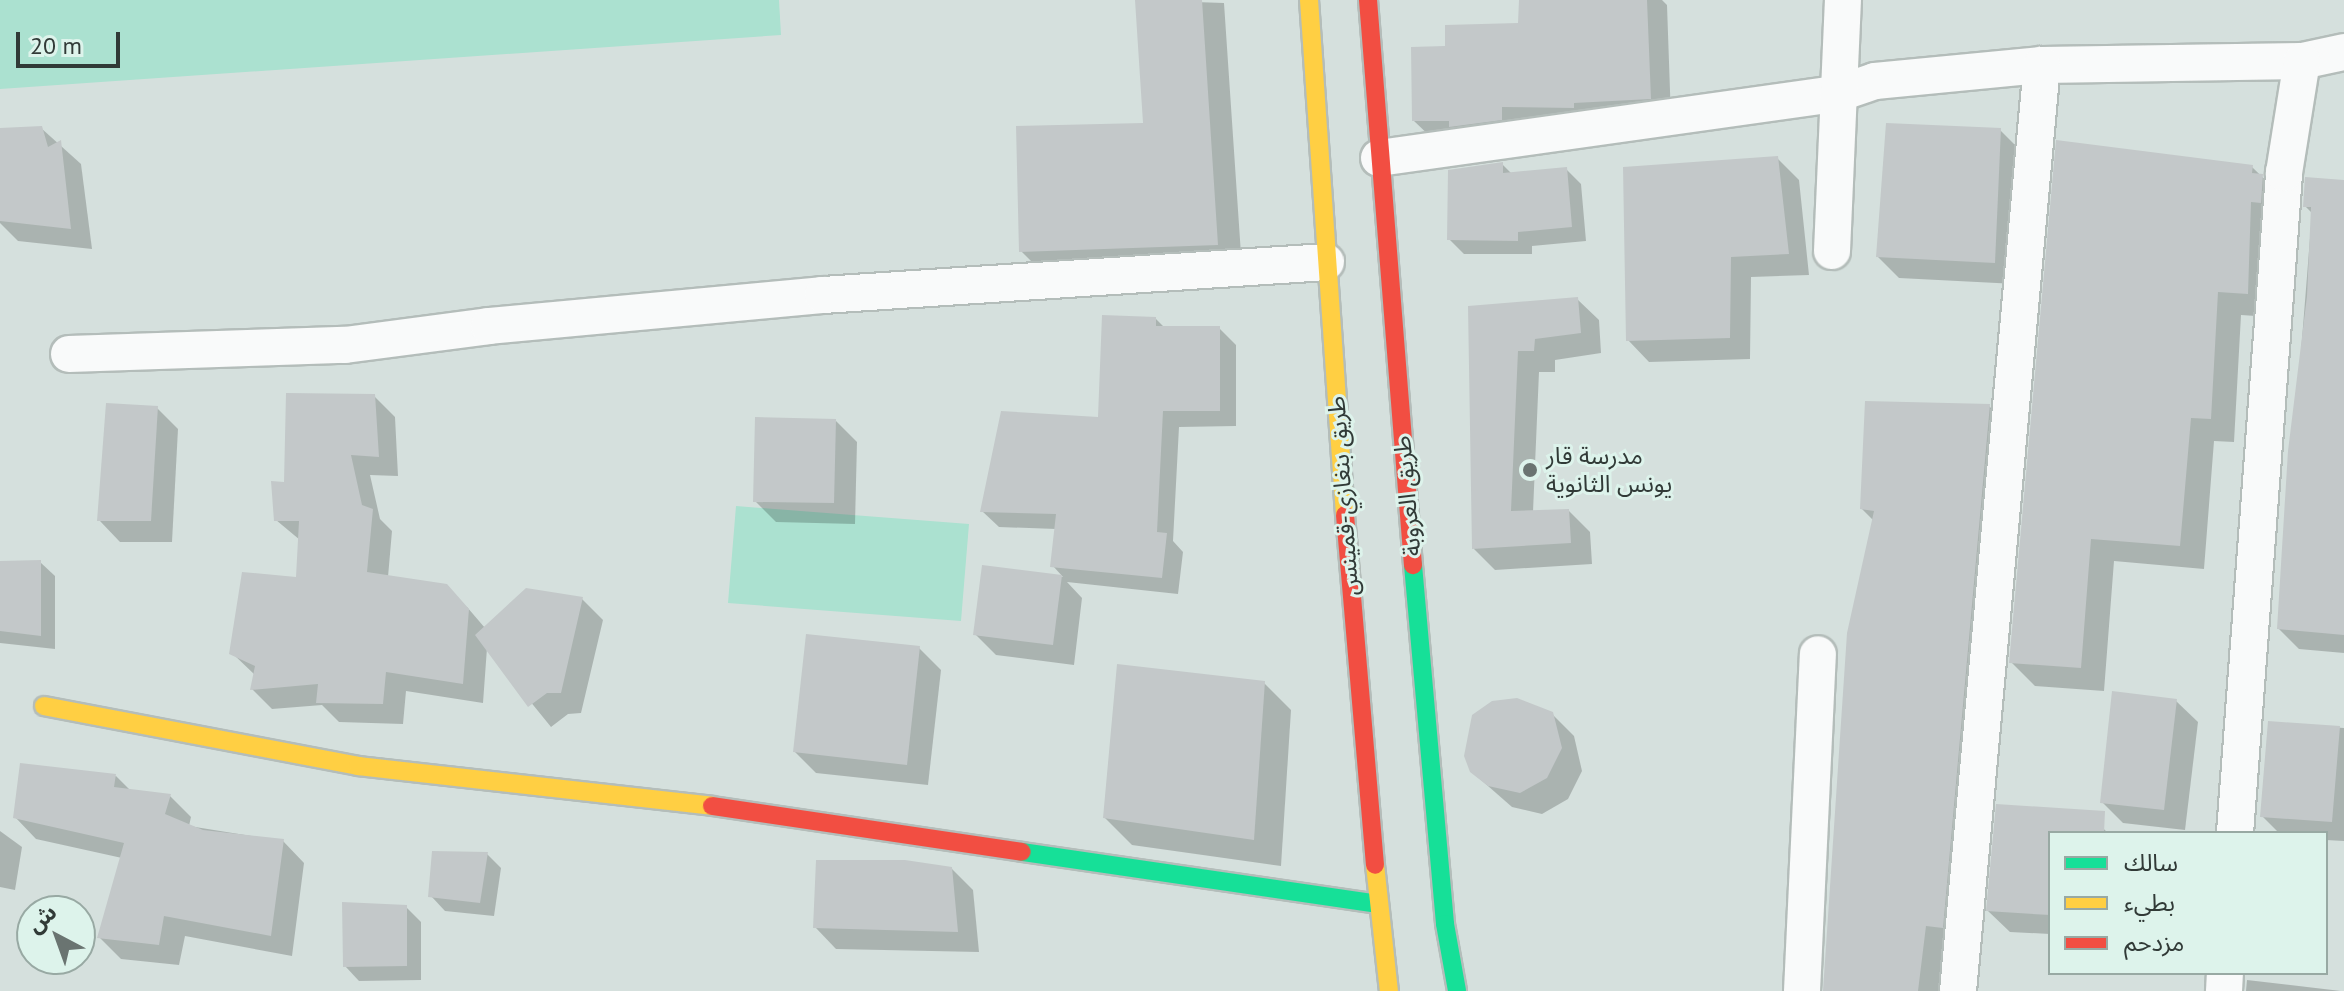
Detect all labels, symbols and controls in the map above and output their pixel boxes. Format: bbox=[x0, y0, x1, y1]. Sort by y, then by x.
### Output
scale bar bbox=[20, 16, 124, 66]
text: 20 m bbox=[30, 30, 82, 61]
street label: طريق بنغازي-قمينس bbox=[1322, 395, 1364, 597]
street label: طريق العروبة bbox=[1387, 435, 1427, 557]
place label: مدرسة قار يونس الثانوية bbox=[1546, 442, 1672, 498]
marker: مدرسة قار يونس الثانوية bbox=[1521, 461, 1539, 479]
legend bbox=[2048, 831, 2328, 975]
text: سالك bbox=[2124, 847, 2178, 878]
text: بطيء bbox=[2124, 887, 2175, 918]
north arrow bbox=[16, 895, 96, 975]
text: ش bbox=[21, 898, 62, 939]
text: مزدحم bbox=[2124, 927, 2184, 958]

